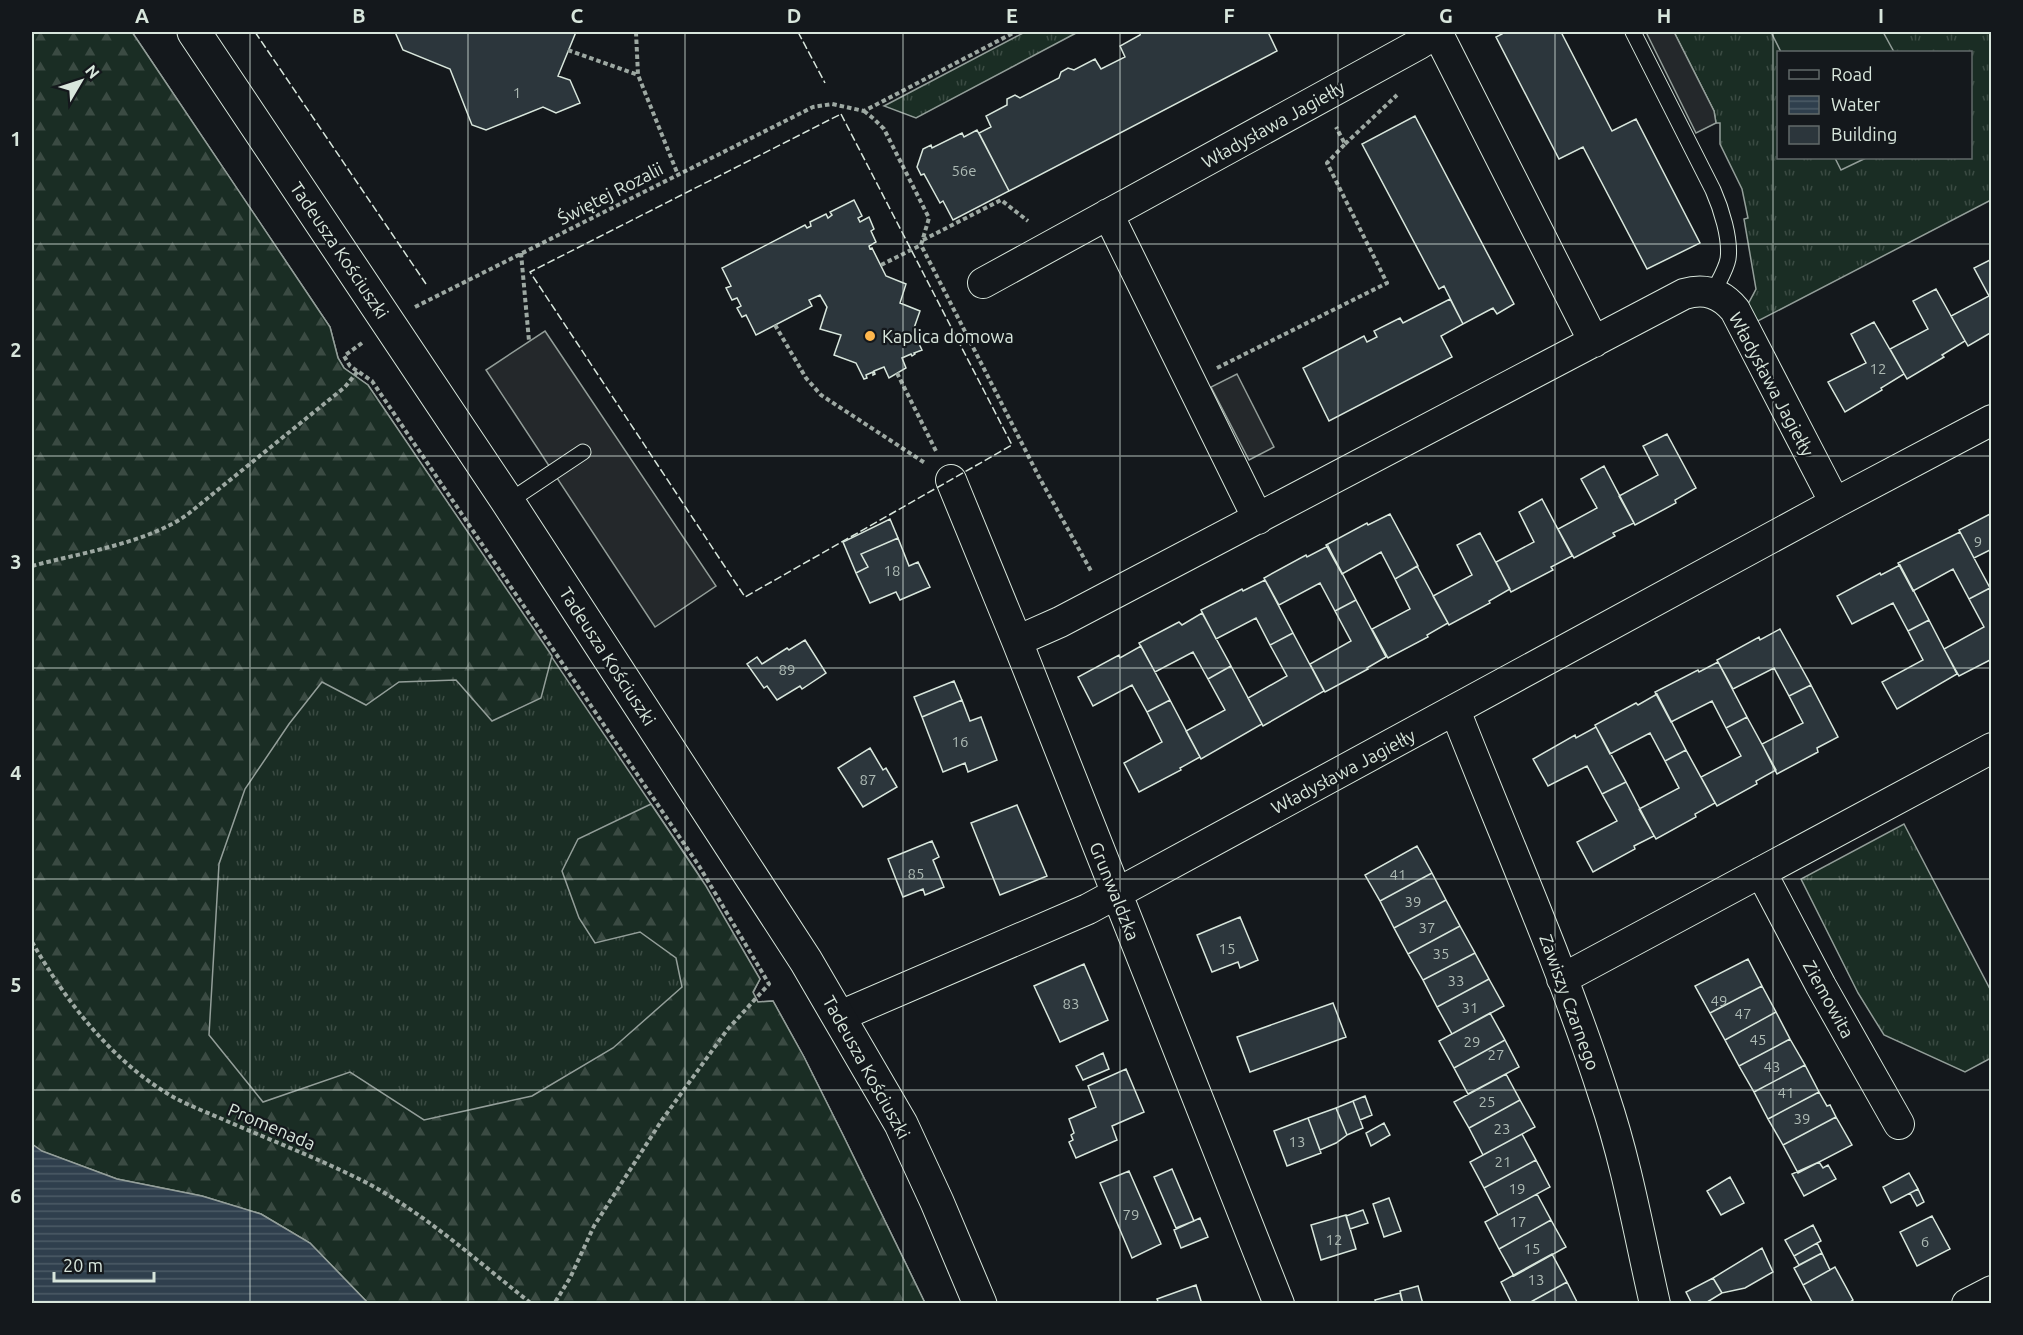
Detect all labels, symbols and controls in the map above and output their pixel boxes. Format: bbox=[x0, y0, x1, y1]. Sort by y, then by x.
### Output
text: A bbox=[135, 4, 149, 27]
text: B bbox=[352, 4, 366, 27]
text: C bbox=[571, 4, 584, 27]
text: D bbox=[787, 4, 801, 27]
text: E bbox=[1006, 4, 1018, 27]
text: F bbox=[1223, 4, 1235, 27]
text: G bbox=[1439, 4, 1453, 27]
text: H bbox=[1657, 4, 1671, 27]
text: I bbox=[1878, 4, 1884, 27]
north arrow bbox=[51, 51, 111, 111]
legend bbox=[1777, 51, 1972, 159]
text: N bbox=[82, 61, 103, 82]
text: Road bbox=[1831, 64, 1873, 84]
street label: Władysława Jagiełły bbox=[1198, 76, 1348, 172]
house number: 1 bbox=[513, 84, 521, 101]
text: Water bbox=[1831, 94, 1881, 114]
text: Building bbox=[1831, 124, 1897, 144]
text: 1 bbox=[10, 127, 22, 150]
street label: Świętej Rozalii bbox=[553, 157, 666, 228]
house number: 56e bbox=[951, 162, 977, 179]
street label: Tadeusza Kościuszki bbox=[287, 178, 393, 322]
street label: Władysława Jagiełły bbox=[1726, 309, 1819, 460]
place label: Kaplica domowa bbox=[882, 326, 1014, 346]
marker: Kaplica domowa bbox=[863, 329, 877, 343]
text: 2 bbox=[10, 338, 22, 361]
house number: 12 bbox=[1870, 360, 1886, 377]
house number: 9 bbox=[1974, 533, 1982, 550]
text: 3 bbox=[10, 550, 22, 573]
house number: 18 bbox=[884, 562, 900, 579]
street label: Tadeusza Kościuszki bbox=[556, 583, 660, 729]
house number: 89 bbox=[779, 661, 795, 678]
street label: Władysława Jagiełły bbox=[1268, 724, 1419, 817]
house number: 16 bbox=[952, 733, 968, 750]
text: 4 bbox=[10, 761, 22, 784]
house number: 87 bbox=[860, 771, 876, 788]
street label: Grunwaldzka bbox=[1086, 839, 1144, 943]
house number: 85 bbox=[908, 865, 924, 882]
house number: 41 bbox=[1390, 866, 1406, 883]
house number: 39 bbox=[1405, 893, 1421, 910]
house number: 37 bbox=[1419, 919, 1435, 936]
street label: Zawiszy Czarnego bbox=[1536, 931, 1604, 1073]
house number: 15 bbox=[1219, 940, 1235, 957]
house number: 35 bbox=[1433, 945, 1449, 962]
street label: Ziemowita bbox=[1800, 957, 1858, 1041]
house number: 33 bbox=[1448, 972, 1464, 989]
text: 5 bbox=[10, 973, 22, 996]
street label: Tadeusza Kościuszki bbox=[819, 992, 915, 1142]
house number: 49 bbox=[1711, 992, 1727, 1009]
house number: 83 bbox=[1063, 995, 1079, 1012]
house number: 31 bbox=[1462, 999, 1478, 1016]
house number: 47 bbox=[1735, 1005, 1751, 1022]
house number: 45 bbox=[1750, 1031, 1766, 1048]
house number: 29 bbox=[1464, 1033, 1480, 1050]
house number: 27 bbox=[1488, 1046, 1504, 1063]
house number: 43 bbox=[1764, 1058, 1780, 1075]
house number: 41 bbox=[1778, 1084, 1794, 1101]
house number: 25 bbox=[1479, 1093, 1495, 1110]
street label: Promenada bbox=[225, 1099, 319, 1153]
house number: 39 bbox=[1794, 1110, 1810, 1127]
house number: 23 bbox=[1494, 1120, 1510, 1137]
house number: 13 bbox=[1289, 1133, 1305, 1150]
house number: 21 bbox=[1495, 1153, 1511, 1170]
house number: 19 bbox=[1509, 1180, 1525, 1197]
text: 6 bbox=[10, 1184, 22, 1207]
house number: 79 bbox=[1123, 1206, 1139, 1223]
house number: 17 bbox=[1510, 1213, 1526, 1230]
house number: 12 bbox=[1326, 1231, 1342, 1248]
house number: 6 bbox=[1921, 1233, 1929, 1250]
house number: 15 bbox=[1524, 1240, 1540, 1257]
scale bar bbox=[54, 1245, 154, 1283]
text: 20 m bbox=[63, 1255, 103, 1275]
house number: 13 bbox=[1528, 1271, 1544, 1288]

